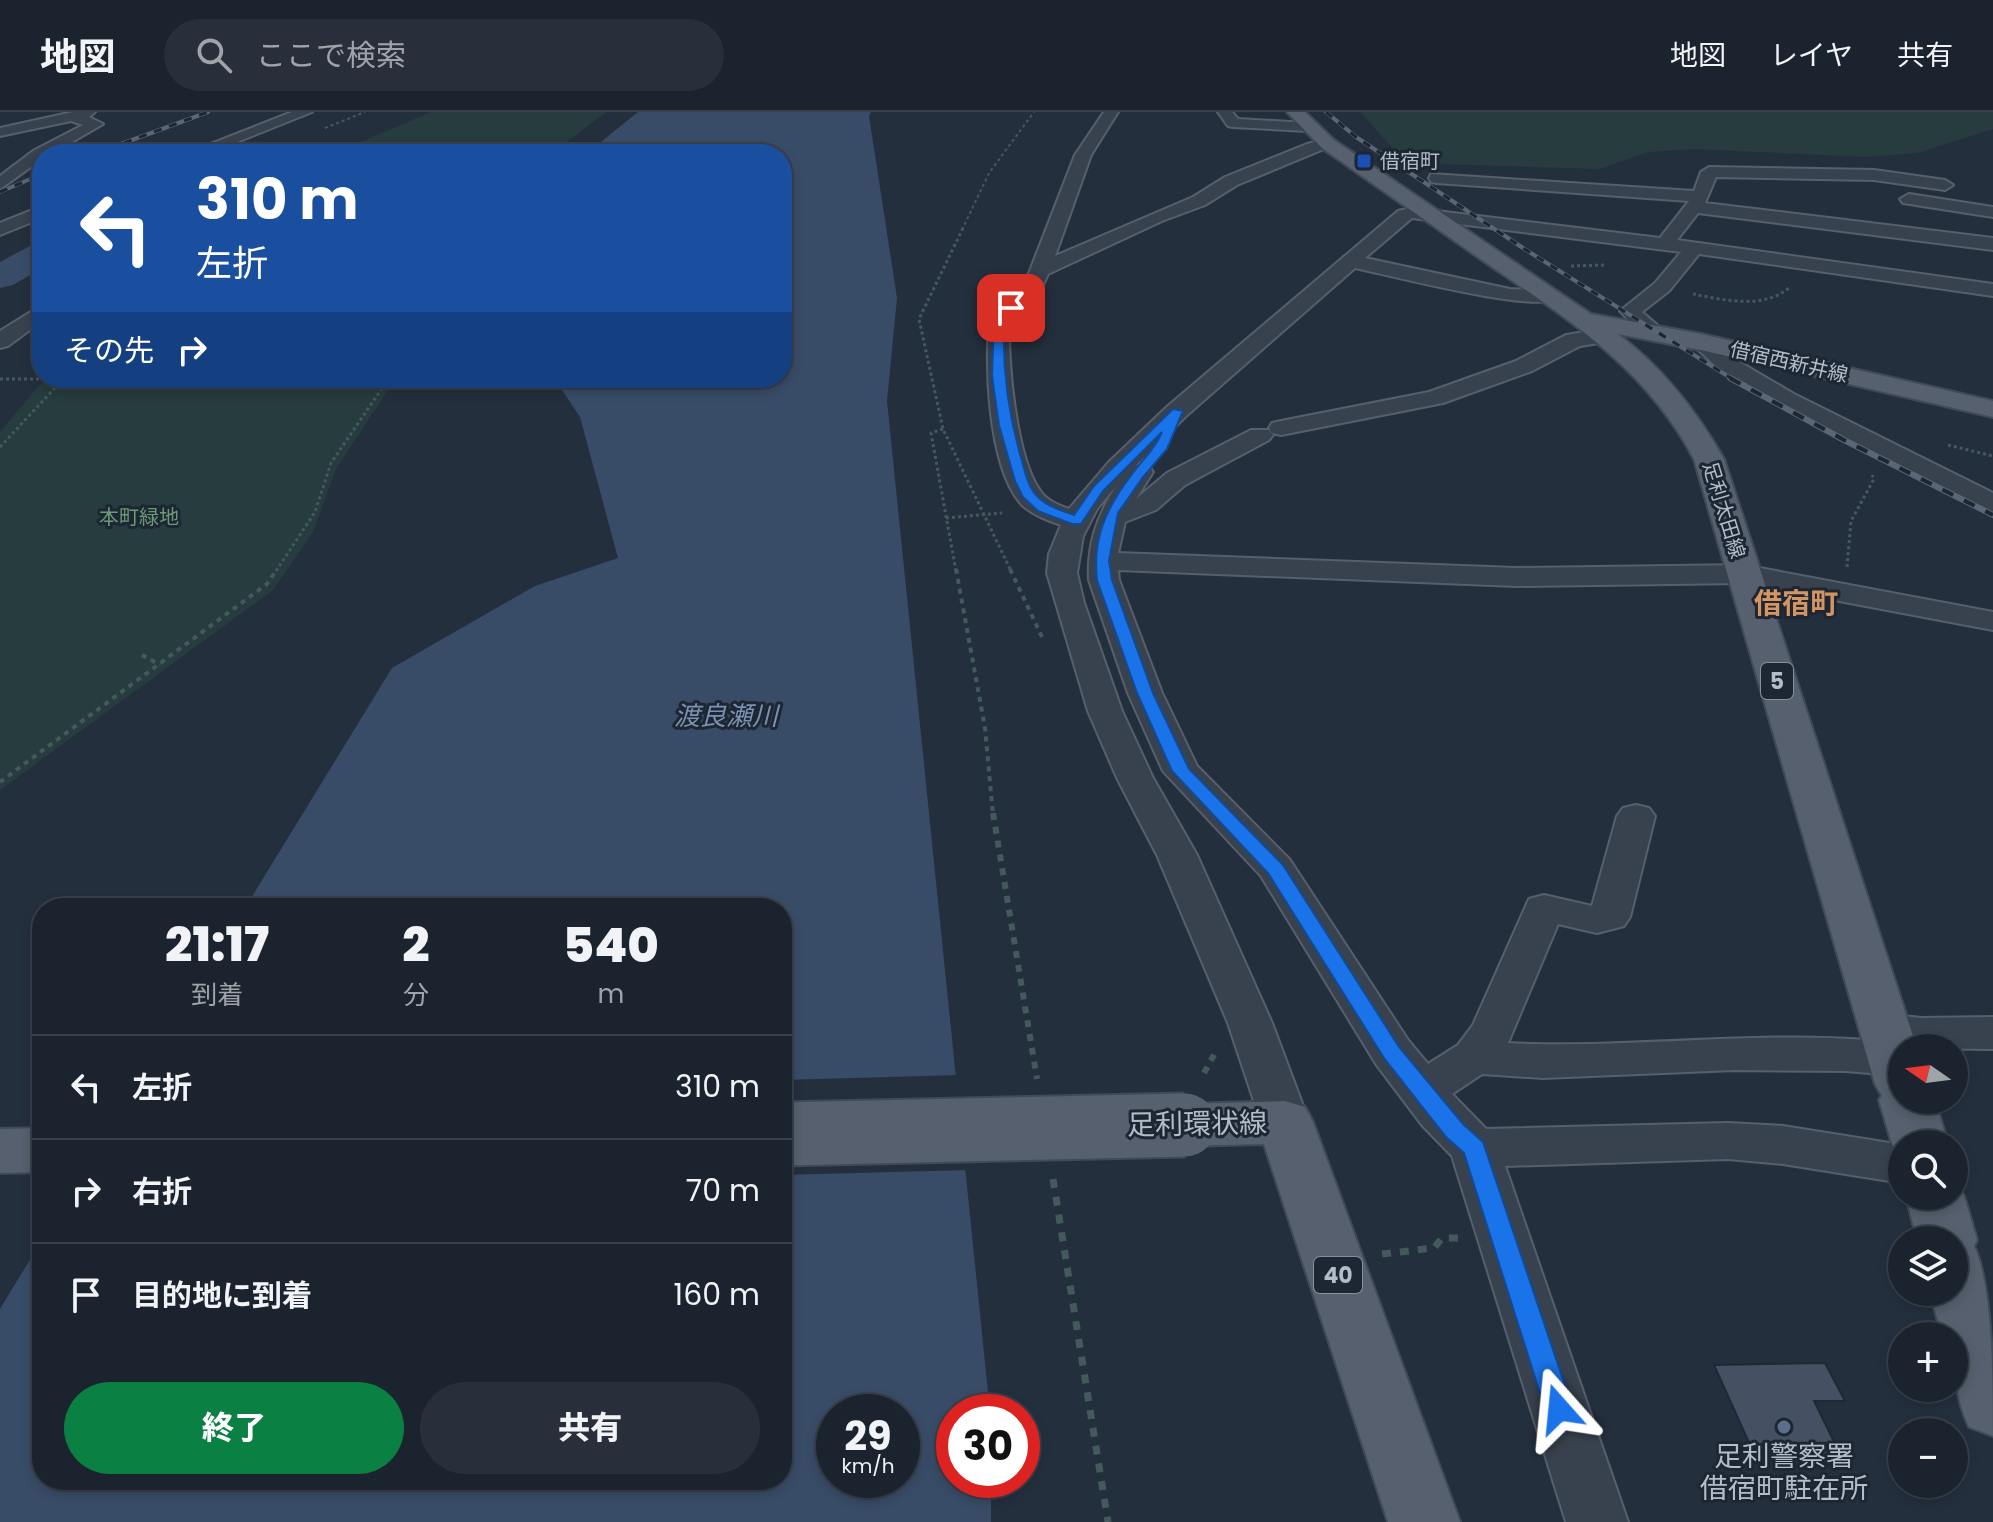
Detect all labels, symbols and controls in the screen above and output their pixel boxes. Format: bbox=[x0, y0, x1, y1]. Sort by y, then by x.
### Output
search box bbox=[164, 19, 724, 91]
text: 地図 bbox=[40, 30, 116, 83]
icon: search bbox=[192, 33, 236, 77]
text: ここで検索 bbox=[256, 34, 406, 77]
text: 地図 bbox=[1670, 36, 1726, 75]
text: レイヤ bbox=[1770, 36, 1853, 75]
text: 共有 bbox=[1897, 36, 1953, 75]
place label: 借宿町 bbox=[1380, 147, 1440, 175]
marker: 借宿町 bbox=[1355, 152, 1373, 170]
text: 310 m bbox=[196, 160, 359, 239]
icon: left bbox=[64, 176, 168, 280]
text: 左折 bbox=[196, 238, 268, 289]
pin bbox=[977, 274, 1045, 342]
icon: arrive bbox=[989, 286, 1033, 330]
icon: right bbox=[170, 328, 214, 372]
text: その先 bbox=[64, 329, 154, 372]
street label: 借宿西新井線 bbox=[1727, 335, 1851, 389]
street label: 足利太田線 bbox=[1696, 458, 1752, 562]
park label: 本町緑地 bbox=[99, 503, 179, 531]
district label: 借宿町 bbox=[1754, 584, 1838, 623]
road number: 5 bbox=[1761, 663, 1793, 699]
water label: 渡良瀬川 bbox=[674, 698, 781, 734]
text: 21:17 bbox=[165, 911, 269, 978]
text: 2 bbox=[402, 911, 430, 978]
text: 540 bbox=[563, 912, 659, 979]
text: m bbox=[597, 976, 624, 1012]
text: 到着 bbox=[191, 977, 243, 1013]
text: 分 bbox=[403, 977, 429, 1013]
north arrow bbox=[1888, 1034, 1968, 1114]
map controls bbox=[1888, 1034, 1968, 1498]
icon: left bbox=[64, 1065, 108, 1109]
text: 310 m bbox=[675, 1065, 760, 1108]
text: 左折 bbox=[132, 1066, 192, 1109]
street label: 足利環状線 bbox=[1127, 1103, 1267, 1145]
button: search bbox=[1888, 1130, 1968, 1210]
icon: right bbox=[64, 1169, 108, 1213]
text: 70 m bbox=[686, 1169, 760, 1212]
text: 右折 bbox=[132, 1170, 192, 1213]
button: layers bbox=[1888, 1226, 1968, 1306]
road number: 40 bbox=[1314, 1257, 1362, 1293]
icon: arrive bbox=[64, 1273, 108, 1317]
text: 160 m bbox=[674, 1273, 760, 1316]
text: 目的地に到着 bbox=[132, 1274, 312, 1317]
button: + bbox=[1888, 1322, 1968, 1402]
position arrow bbox=[1517, 1367, 1601, 1451]
button: 終了 bbox=[64, 1382, 404, 1474]
button: 共有 bbox=[420, 1382, 760, 1474]
speed limit sign: 30 bbox=[936, 1394, 1040, 1498]
text: 29 bbox=[844, 1408, 892, 1464]
marker: 足利警察署 借宿町駐在所 bbox=[1775, 1418, 1793, 1436]
button: − bbox=[1888, 1418, 1968, 1498]
place label: 足利警察署 借宿町駐在所 bbox=[1700, 1437, 1868, 1508]
text: km/h bbox=[841, 1452, 895, 1480]

